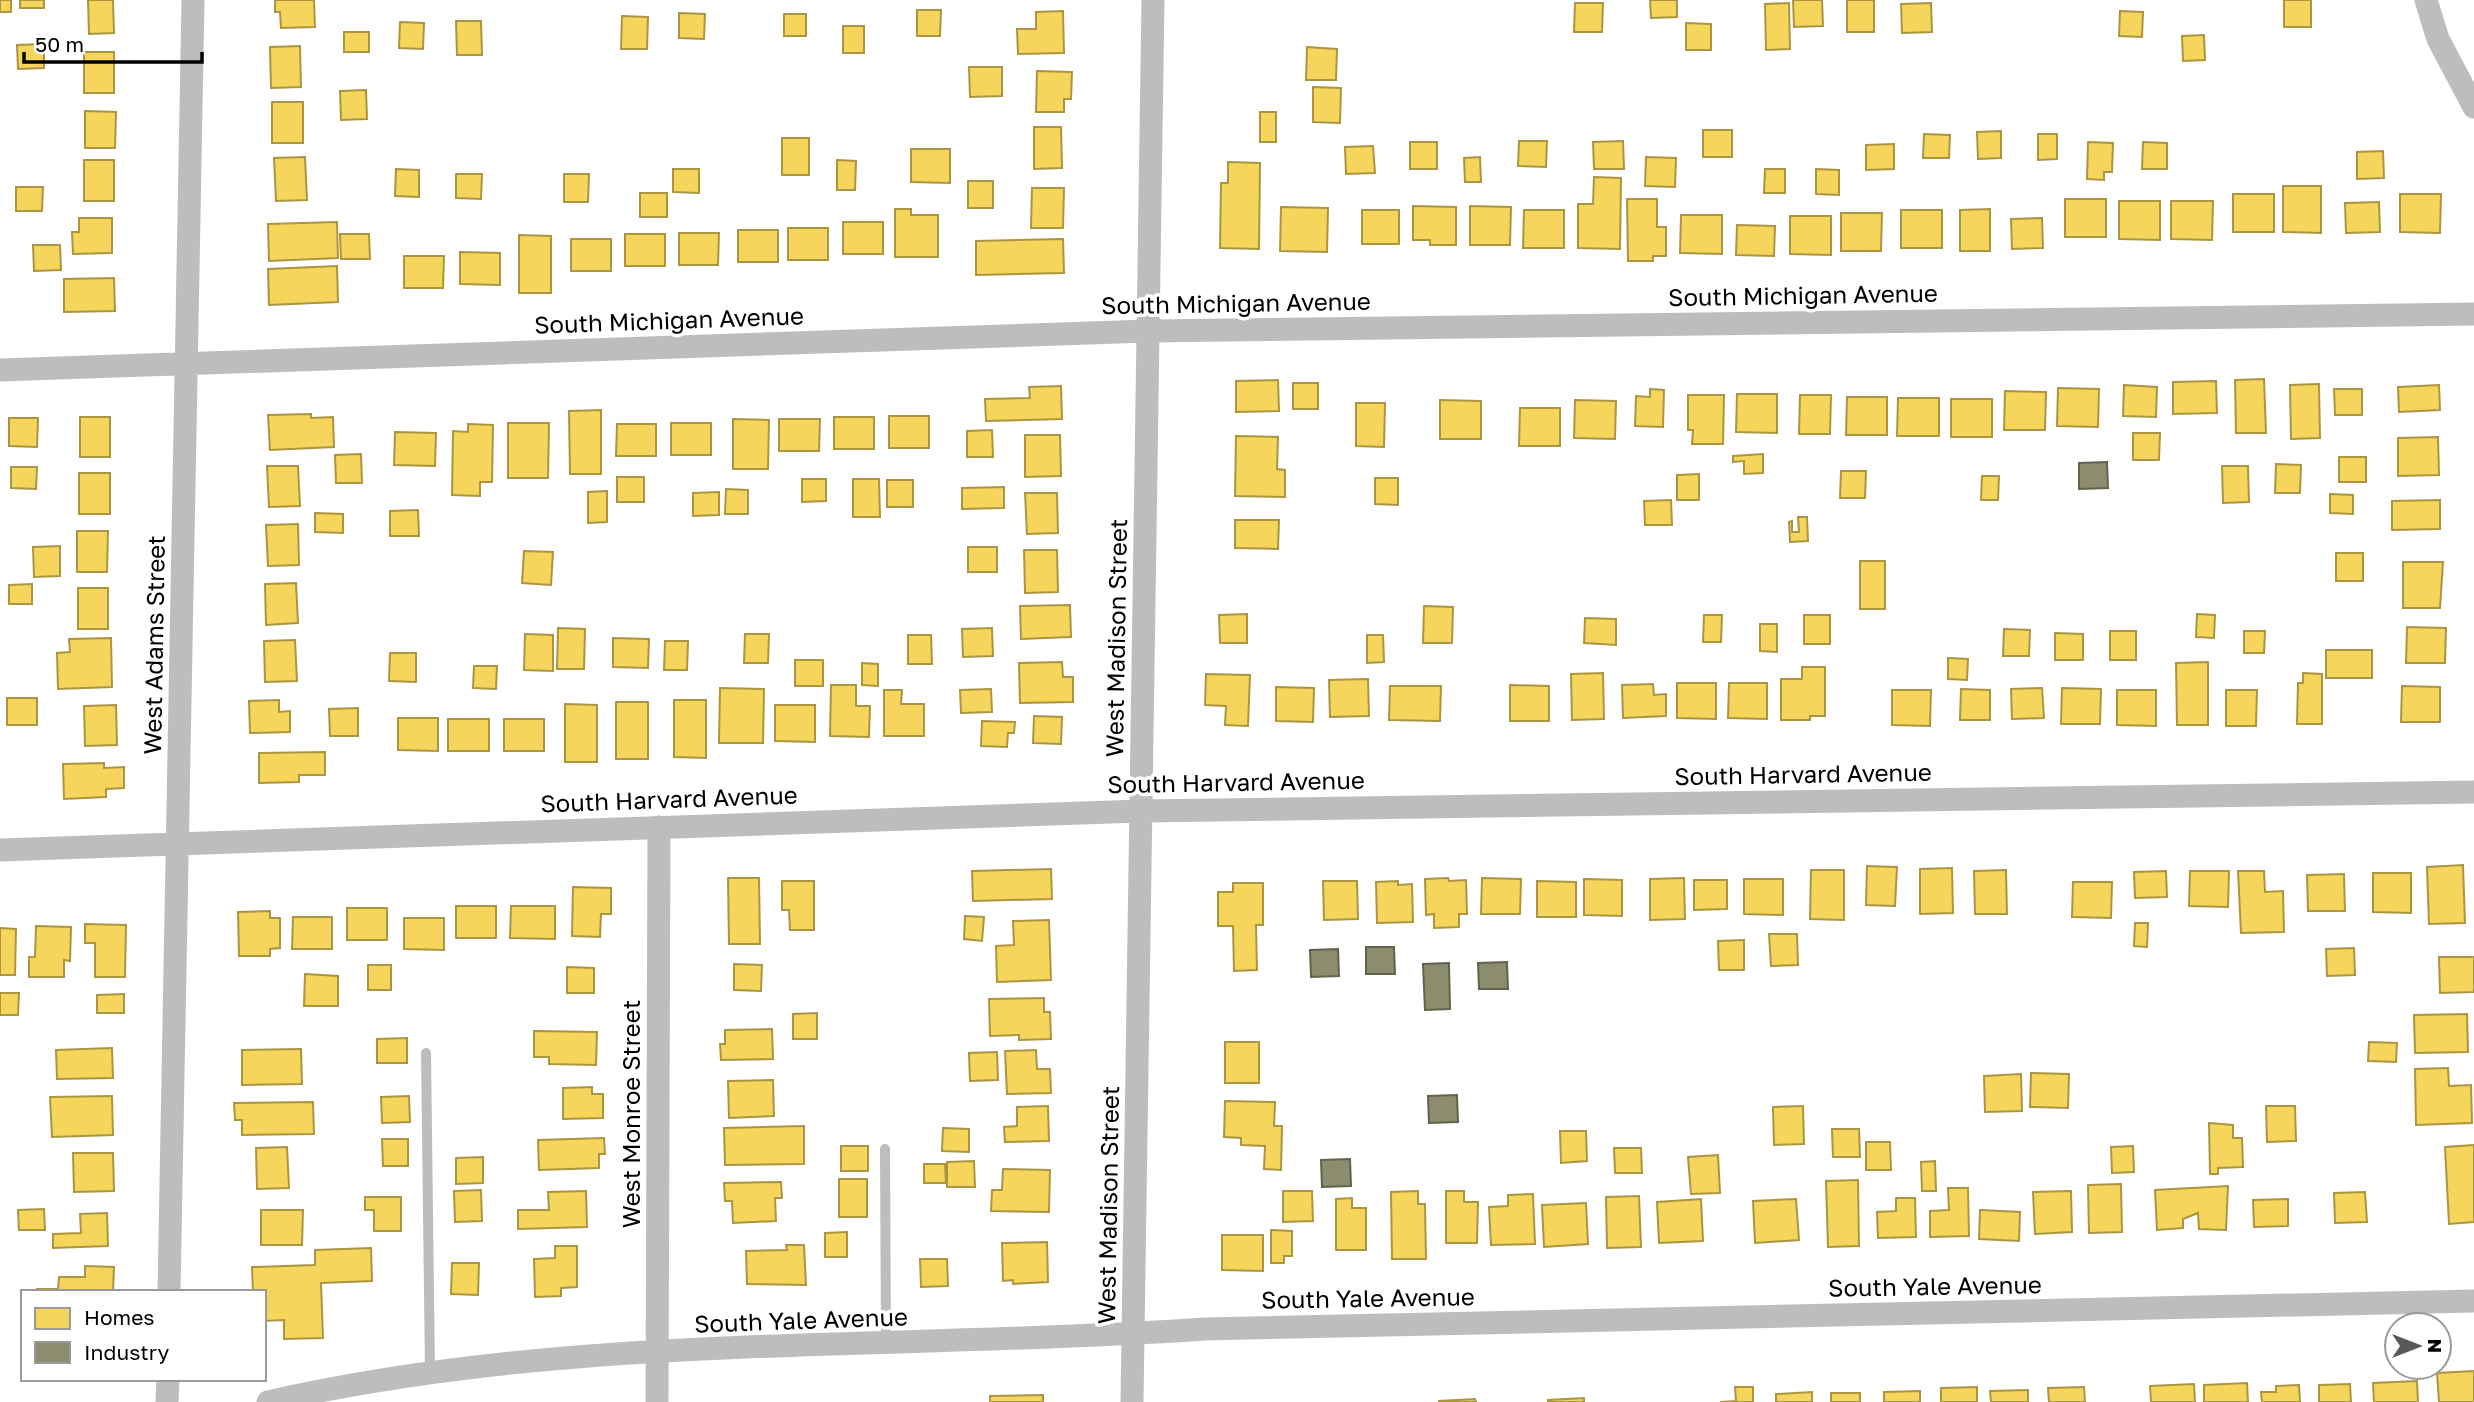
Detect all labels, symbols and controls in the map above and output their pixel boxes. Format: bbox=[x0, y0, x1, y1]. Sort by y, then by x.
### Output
scale bar bbox=[24, 21, 203, 65]
text: 50 m bbox=[35, 31, 84, 57]
street label: South Michigan Avenue bbox=[1668, 278, 1938, 311]
street label: South Michigan Avenue bbox=[1101, 286, 1371, 319]
street label: South Michigan Avenue bbox=[534, 300, 804, 339]
street label: West Madison Street bbox=[1099, 518, 1132, 758]
street label: West Adams Street bbox=[137, 535, 170, 755]
street label: South Harvard Avenue bbox=[1674, 757, 1932, 790]
street label: South Harvard Avenue bbox=[1107, 765, 1365, 798]
street label: South Harvard Avenue bbox=[540, 780, 798, 817]
street label: West Monroe Street bbox=[616, 1000, 645, 1228]
street label: West Madison Street bbox=[1091, 1085, 1124, 1325]
street label: South Yale Avenue bbox=[1828, 1269, 2042, 1302]
street label: South Yale Avenue bbox=[1261, 1281, 1475, 1314]
legend bbox=[21, 1290, 266, 1381]
street label: South Yale Avenue bbox=[694, 1301, 908, 1338]
text: Homes bbox=[84, 1304, 154, 1330]
north arrow bbox=[2383, 1311, 2453, 1381]
text: Industry bbox=[84, 1339, 169, 1365]
text: N bbox=[2424, 1339, 2447, 1353]

